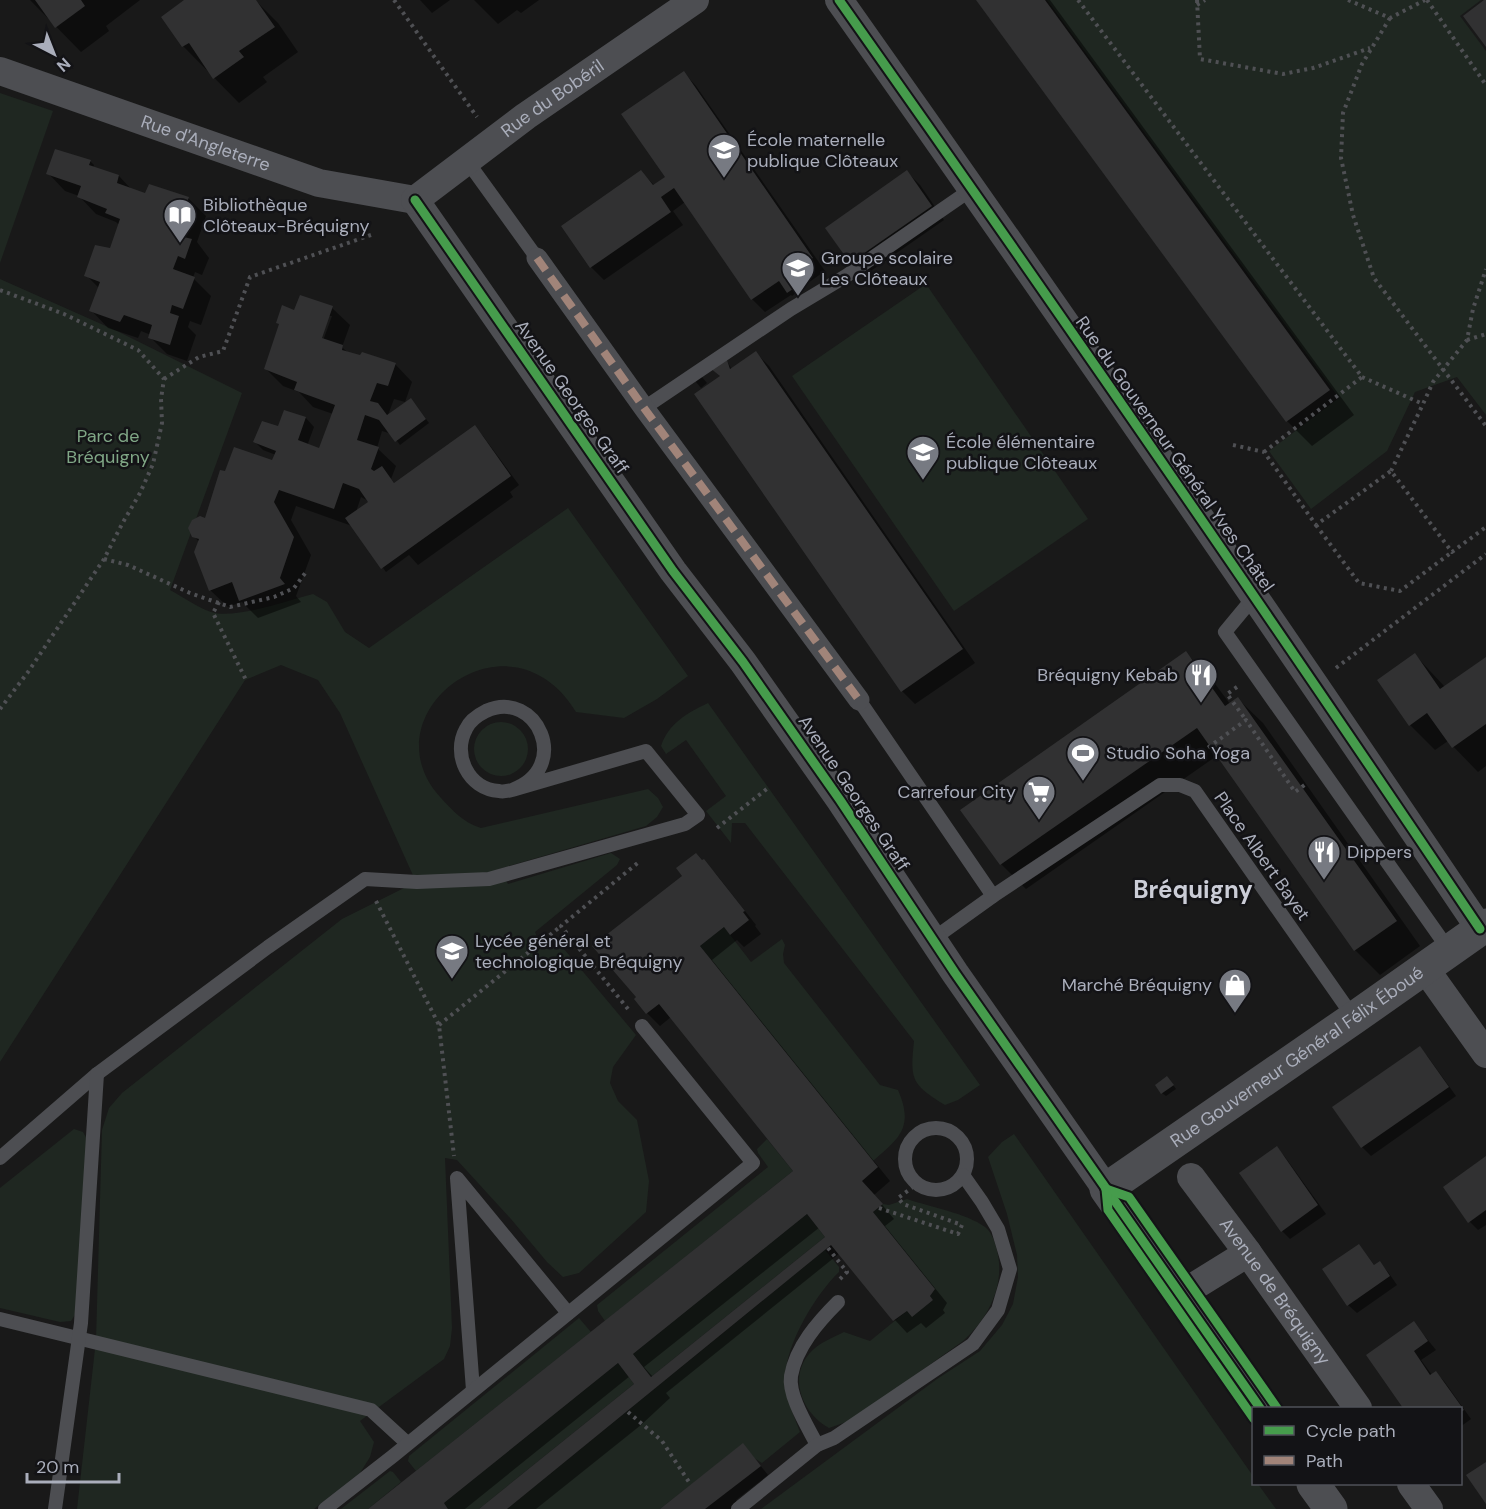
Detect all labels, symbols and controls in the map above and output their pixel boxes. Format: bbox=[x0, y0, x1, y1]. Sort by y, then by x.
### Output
north arrow bbox=[24, 24, 84, 84]
text: N bbox=[52, 53, 75, 76]
street label: Rue du Bobéril bbox=[496, 54, 609, 143]
street label: Rue d'Angleterre bbox=[138, 109, 274, 177]
place label: École maternelle publique Clôteaux bbox=[747, 128, 898, 173]
school or university icon: École maternelle publique Clôteaux bbox=[706, 132, 742, 179]
place label: Bibliothèque Clôteaux-Bréquigny bbox=[203, 193, 369, 238]
library icon: Bibliothèque Clôteaux-Bréquigny bbox=[162, 197, 198, 244]
place label: Groupe scolaire Les Clôteaux bbox=[821, 246, 953, 291]
school or university icon: Groupe scolaire Les Clôteaux bbox=[780, 250, 816, 297]
street label: Rue du Gouverneur Général Yves Châtel bbox=[1070, 311, 1280, 597]
street label: Avenue Georges Graff bbox=[510, 315, 634, 479]
park label: Parc de Bréquigny bbox=[66, 424, 150, 469]
place label: École élémentaire publique Clôteaux bbox=[946, 430, 1097, 475]
school or university icon: École élémentaire publique Clôteaux bbox=[905, 434, 941, 481]
restaurant icon: Bréquigny Kebab bbox=[1183, 657, 1219, 704]
place label: Bréquigny Kebab bbox=[1037, 663, 1178, 687]
street label: Avenue Georges Graff bbox=[793, 710, 915, 876]
sports icon: Studio Soha Yoga bbox=[1065, 735, 1101, 782]
place label: Studio Soha Yoga bbox=[1106, 741, 1250, 765]
supermarket icon: Carrefour City bbox=[1021, 774, 1057, 821]
place label: Carrefour City bbox=[898, 780, 1016, 804]
street label: Place Albert Bayet bbox=[1209, 787, 1315, 925]
restaurant icon: Dippers bbox=[1306, 834, 1342, 881]
place label: Dippers bbox=[1347, 840, 1412, 864]
district label: Bréquigny bbox=[1133, 874, 1253, 905]
place label: Lycée général et technologique Bréquigny bbox=[475, 929, 682, 974]
school or university icon: Lycée général et technologique Bréquigny bbox=[434, 933, 470, 980]
street label: Rue Gouverneur Général Félix Éboué bbox=[1166, 961, 1428, 1153]
shop icon: Marché Bréquigny bbox=[1217, 967, 1253, 1014]
place label: Marché Bréquigny bbox=[1062, 973, 1212, 997]
street label: Avenue de Bréquigny bbox=[1214, 1213, 1336, 1370]
legend bbox=[1252, 1407, 1462, 1485]
text: Cycle path bbox=[1306, 1419, 1396, 1443]
scale bar bbox=[27, 1446, 118, 1484]
text: Path bbox=[1306, 1449, 1343, 1473]
text: 20 m bbox=[36, 1455, 79, 1479]

